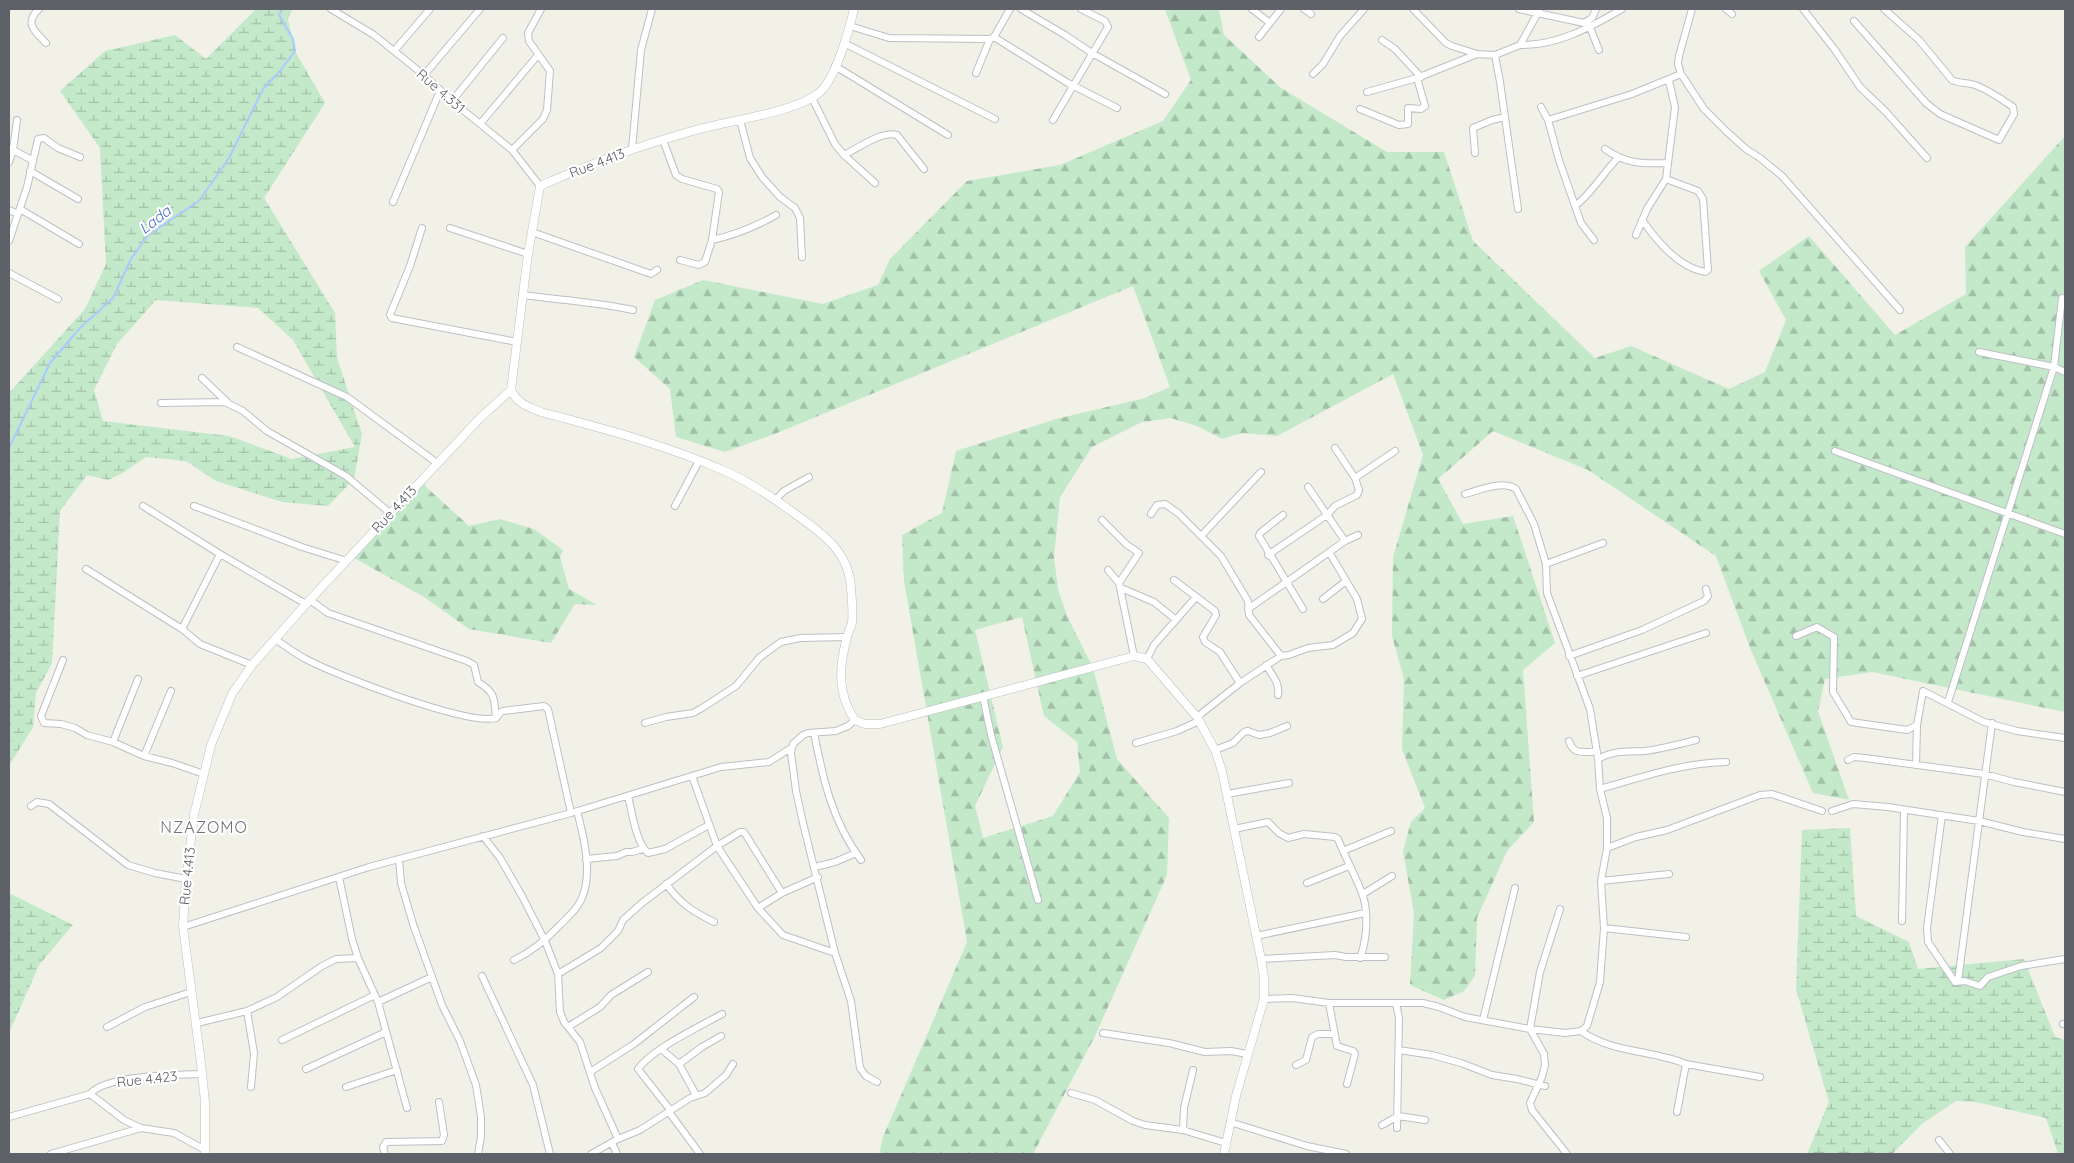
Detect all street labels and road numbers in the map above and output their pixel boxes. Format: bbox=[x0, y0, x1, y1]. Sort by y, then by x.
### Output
street label: Rue 4.331 bbox=[413, 65, 469, 117]
street label: Rue 4.413 bbox=[567, 144, 627, 182]
street label: Rue 4.413 bbox=[368, 482, 420, 536]
street label: Rue 4.413 bbox=[175, 846, 199, 906]
street label: Rue 4.423 bbox=[116, 1067, 178, 1091]

